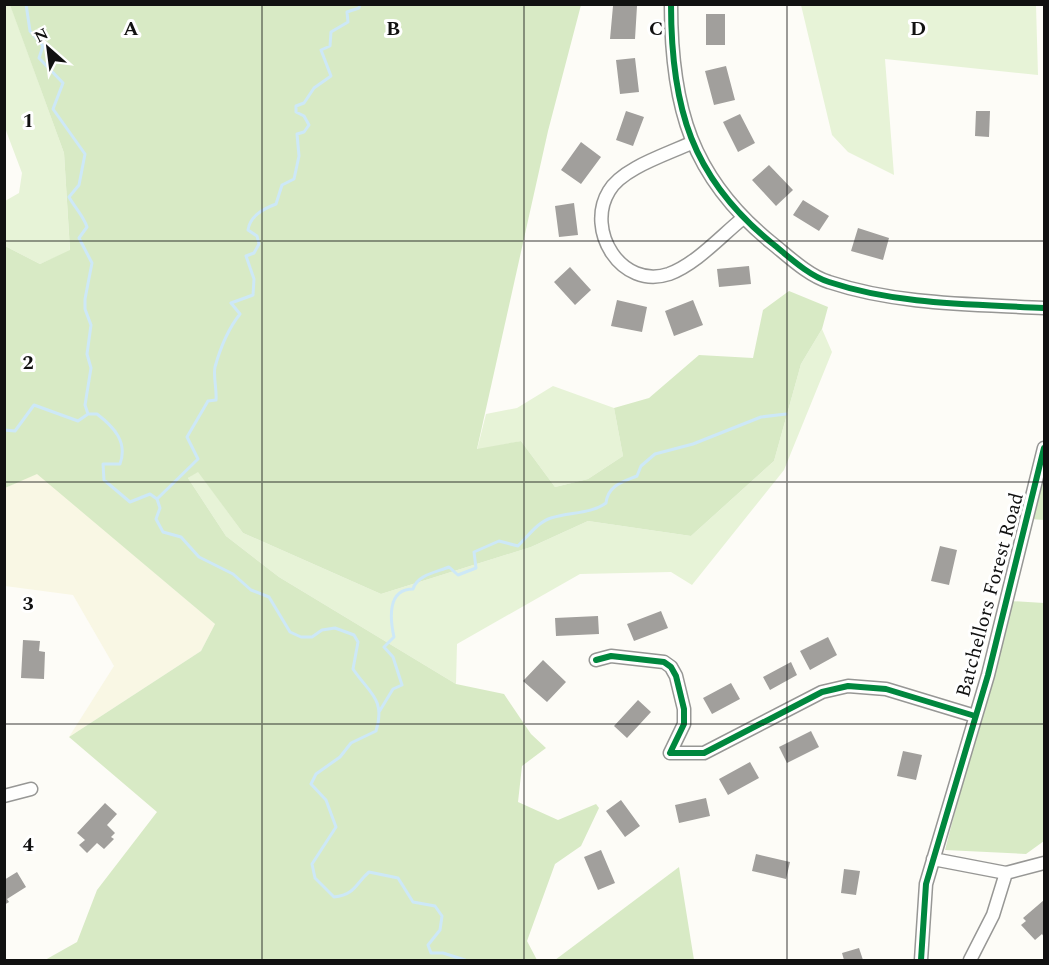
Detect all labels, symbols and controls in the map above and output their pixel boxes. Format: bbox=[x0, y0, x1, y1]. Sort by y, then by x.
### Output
text: A bbox=[123, 14, 139, 44]
text: B bbox=[386, 14, 400, 44]
text: C bbox=[649, 14, 663, 44]
text: D bbox=[910, 14, 926, 44]
north arrow bbox=[18, 18, 78, 78]
text: N bbox=[30, 22, 53, 49]
text: 1 bbox=[22, 106, 34, 136]
text: 2 bbox=[22, 348, 34, 378]
street label: Batchellors Forest Road bbox=[948, 489, 1032, 701]
text: 3 bbox=[22, 589, 34, 619]
text: 4 bbox=[22, 830, 34, 860]

